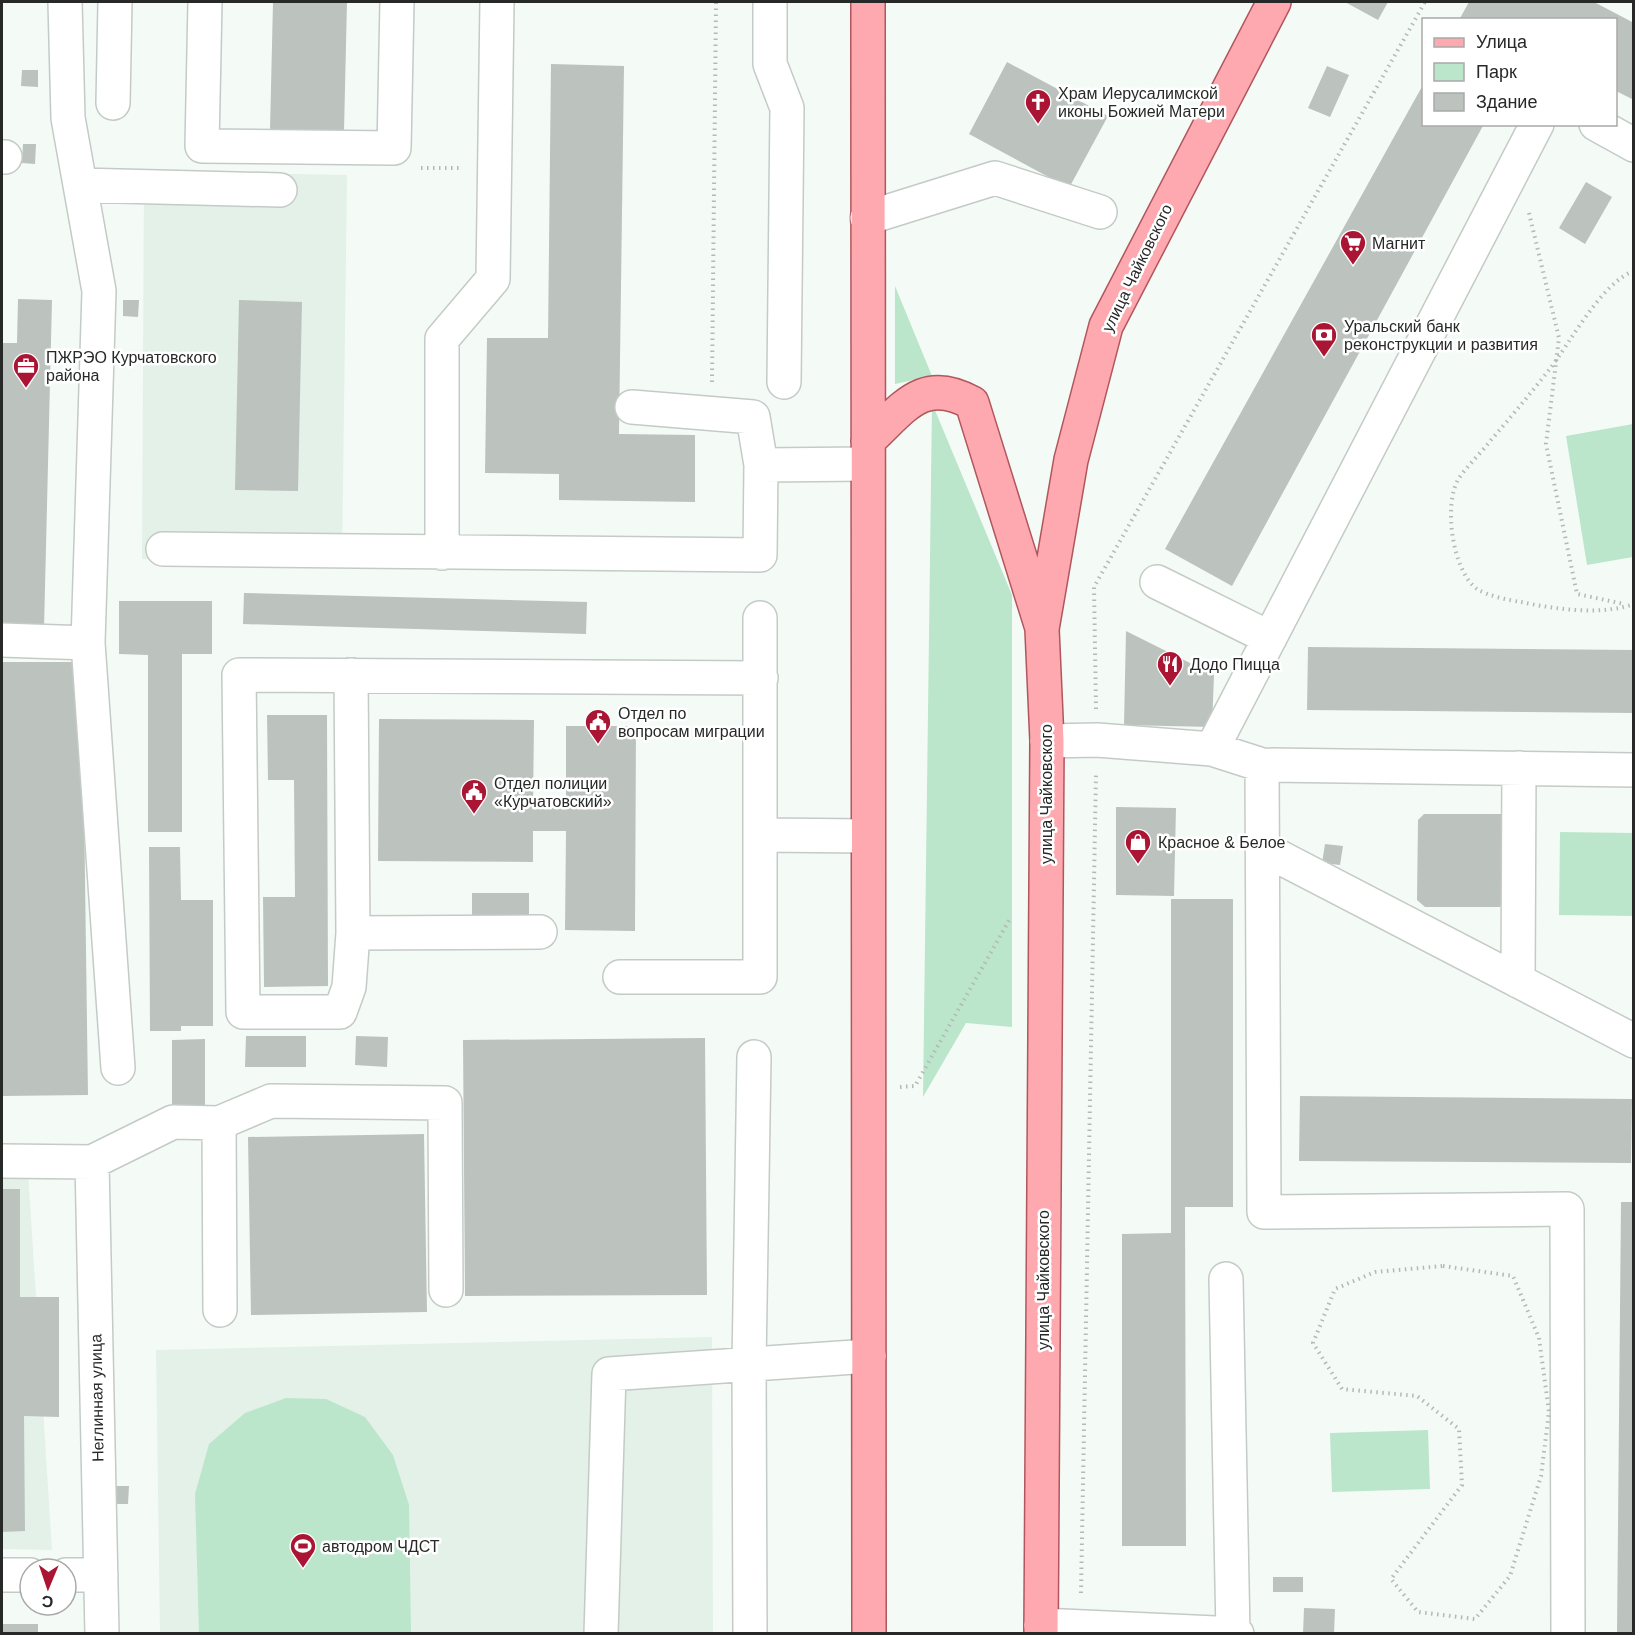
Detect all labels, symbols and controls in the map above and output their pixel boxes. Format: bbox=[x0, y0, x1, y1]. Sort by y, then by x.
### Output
legend bbox=[1422, 18, 1617, 126]
text: Улица bbox=[1476, 32, 1528, 52]
text: Парк bbox=[1476, 62, 1517, 82]
place label: Храм Иерусалимской иконы Божией Матери bbox=[1058, 85, 1225, 120]
church icon: Храм Иерусалимской иконы Божией Матери bbox=[1023, 87, 1053, 125]
text: Здание bbox=[1476, 92, 1537, 112]
street label: улица Чайковского bbox=[1099, 201, 1175, 335]
supermarket icon: Магнит bbox=[1338, 228, 1368, 266]
place label: Магнит bbox=[1372, 235, 1426, 252]
place label: Уральский банк реконструкции и развития bbox=[1344, 318, 1538, 353]
bank icon: Уральский банк реконструкции и развития bbox=[1309, 320, 1339, 358]
place label: ПЖРЭО Курчатовского района bbox=[46, 349, 217, 384]
office icon: ПЖРЭО Курчатовского района bbox=[11, 351, 41, 389]
restaurant icon: Додо Пицца bbox=[1155, 649, 1185, 687]
place label: Додо Пицца bbox=[1190, 656, 1280, 673]
place label: Отдел по вопросам миграции bbox=[618, 705, 765, 740]
public building icon: Отдел по вопросам миграции bbox=[583, 707, 613, 745]
street label: улица Чайковского bbox=[1038, 724, 1055, 864]
place label: Отдел полиции «Курчатовский» bbox=[494, 775, 612, 810]
public building icon: Отдел полиции «Курчатовский» bbox=[459, 777, 489, 815]
shop icon: Красное & Белое bbox=[1123, 827, 1153, 865]
place label: Красное & Белое bbox=[1158, 834, 1286, 851]
street label: улица Чайковского bbox=[1035, 1210, 1052, 1350]
street label: Неглинная улица bbox=[87, 1334, 107, 1462]
sports icon: автодром ЧДСТ bbox=[288, 1531, 318, 1569]
place label: автодром ЧДСТ bbox=[322, 1538, 440, 1555]
north arrow bbox=[18, 1557, 78, 1617]
text: С bbox=[41, 1593, 54, 1610]

